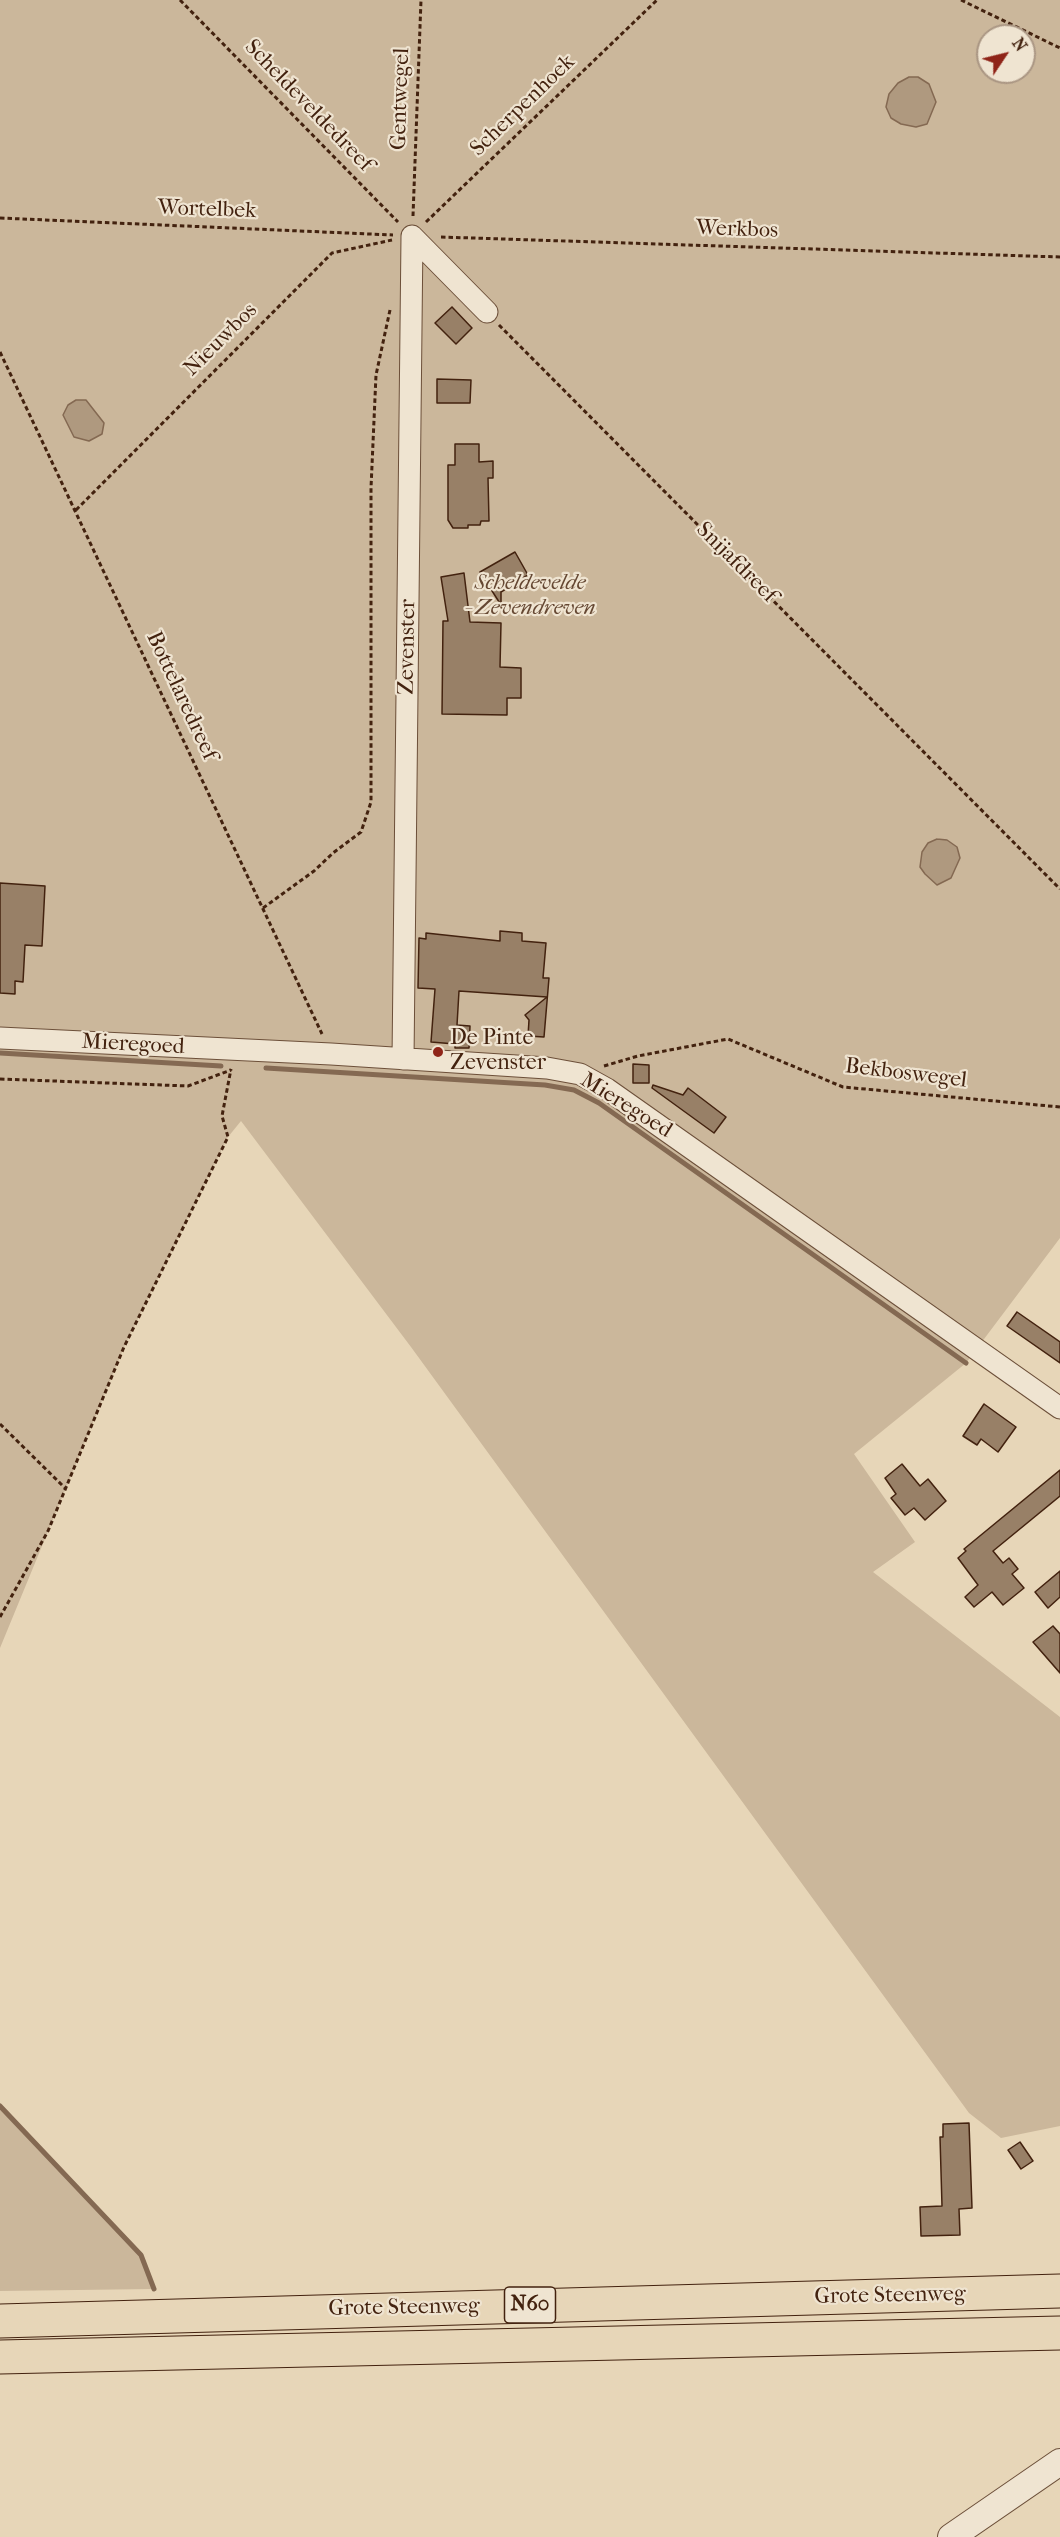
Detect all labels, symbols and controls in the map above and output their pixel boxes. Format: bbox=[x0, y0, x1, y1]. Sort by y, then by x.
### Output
north arrow bbox=[976, 24, 1036, 84]
text: N bbox=[1008, 34, 1031, 55]
street label: Scheldeveldedreef bbox=[238, 35, 378, 177]
street label: Gentwegel bbox=[386, 47, 416, 151]
street label: Scherpenhoek bbox=[465, 50, 581, 162]
street label: Wortelbek bbox=[157, 195, 257, 225]
street label: Werkbos bbox=[695, 215, 779, 245]
street label: Nieuwbos bbox=[179, 298, 263, 382]
street label: Snijafdreef bbox=[690, 517, 782, 609]
park label: Scheldevelde - Zevendreven bbox=[464, 571, 596, 622]
street label: Zevenster bbox=[394, 599, 422, 695]
street label: Bottelaredreef bbox=[140, 628, 222, 764]
place label: De Pinte Zevenster bbox=[450, 1026, 546, 1078]
street label: Mieregoed bbox=[81, 1029, 185, 1061]
marker: De Pinte Zevenster bbox=[431, 1045, 445, 1059]
street label: Bekboswegel bbox=[844, 1053, 968, 1095]
street label: Mieregoed bbox=[575, 1067, 677, 1145]
street label: Grote Steenweg bbox=[814, 2281, 966, 2311]
road number: N60 bbox=[504, 2287, 556, 2323]
street label: Grote Steenweg bbox=[328, 2293, 480, 2323]

